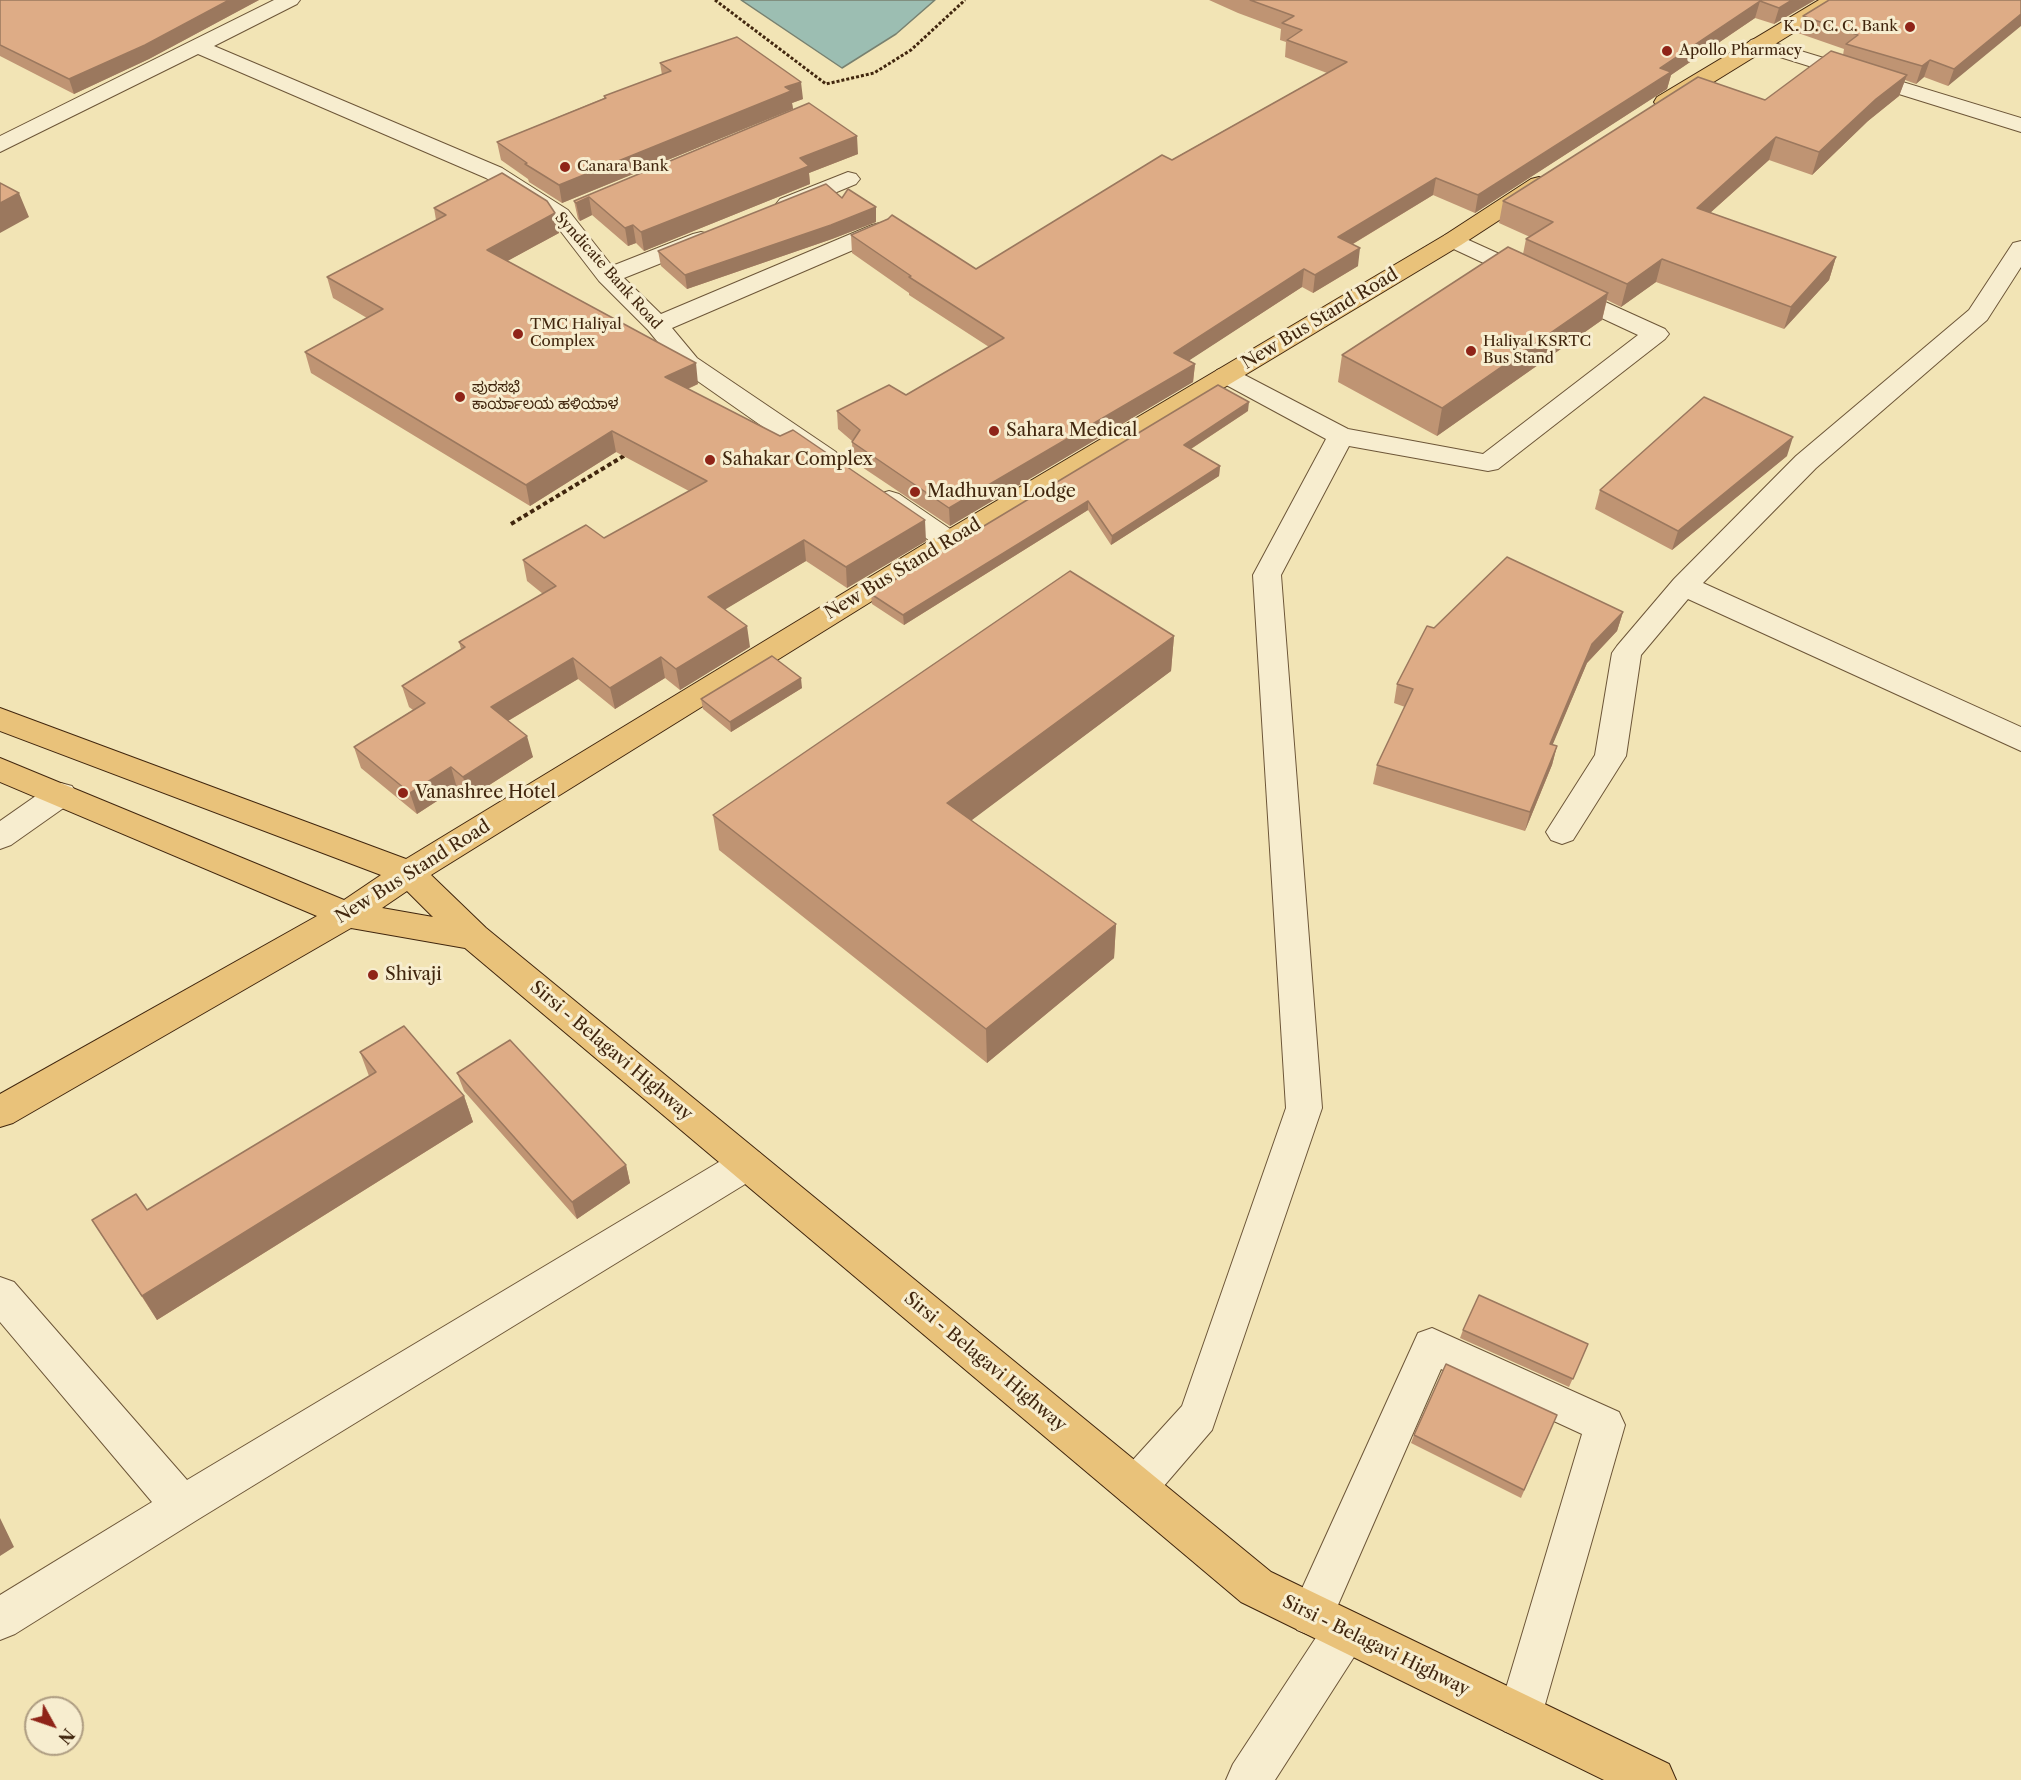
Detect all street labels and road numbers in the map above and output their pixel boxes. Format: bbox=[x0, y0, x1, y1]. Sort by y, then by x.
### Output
street label: Syndicate Bank Road bbox=[551, 209, 665, 333]
street label: New Bus Stand Road bbox=[1238, 264, 1402, 374]
street label: New Bus Stand Road bbox=[821, 514, 985, 624]
street label: New Bus Stand Road bbox=[332, 816, 494, 928]
street label: Sirsi - Belagavi Highway bbox=[525, 977, 697, 1125]
street label: Sirsi - Belagavi Highway bbox=[899, 1288, 1071, 1436]
street label: Sirsi - Belagavi Highway bbox=[1279, 1591, 1473, 1701]

